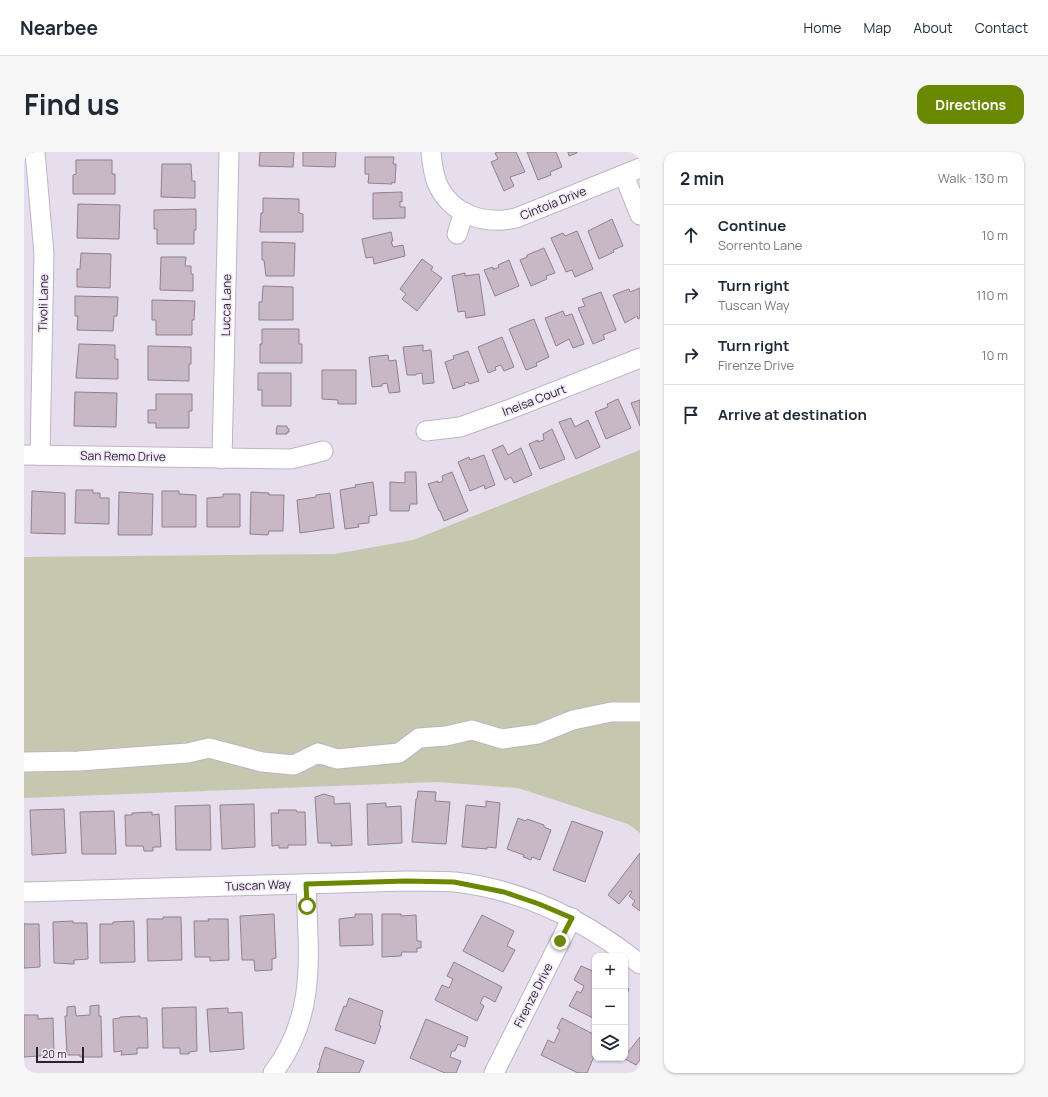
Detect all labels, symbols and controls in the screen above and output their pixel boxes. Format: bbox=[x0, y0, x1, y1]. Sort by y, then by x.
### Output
text: Nearbee bbox=[20, 15, 98, 41]
text: Home bbox=[804, 18, 841, 37]
text: Map bbox=[863, 18, 891, 37]
text: About bbox=[913, 18, 953, 37]
text: Contact bbox=[975, 18, 1028, 37]
text: Find us bbox=[24, 85, 119, 123]
button: Directions bbox=[917, 85, 1024, 124]
text: 2 min bbox=[680, 167, 724, 190]
text: Walk · 130 m bbox=[938, 169, 1008, 187]
street label: Cintoia Drive bbox=[517, 182, 589, 224]
text: Continue bbox=[718, 215, 786, 236]
icon: ahead bbox=[680, 224, 702, 246]
text: 10 m bbox=[981, 226, 1008, 244]
text: Sorrento Lane bbox=[718, 236, 802, 254]
street label: Tivoli Lane bbox=[34, 274, 52, 332]
street label: Lucca Lane bbox=[217, 274, 235, 336]
text: Turn right bbox=[718, 275, 789, 296]
icon: right bbox=[680, 284, 702, 306]
text: 110 m bbox=[976, 286, 1008, 304]
text: Tuscan Way bbox=[718, 296, 790, 314]
text: Turn right bbox=[718, 335, 789, 356]
icon: right bbox=[680, 344, 702, 366]
text: 10 m bbox=[981, 346, 1008, 364]
text: Firenze Drive bbox=[718, 356, 794, 374]
street label: Ineisa Court bbox=[500, 380, 569, 420]
icon: arrive bbox=[680, 404, 702, 426]
text: Arrive at destination bbox=[718, 404, 867, 425]
street label: San Remo Drive bbox=[80, 447, 166, 465]
street label: Tuscan Way bbox=[225, 875, 292, 895]
route start bbox=[298, 897, 316, 915]
route end bbox=[551, 932, 569, 950]
map controls bbox=[592, 953, 628, 1061]
button: + bbox=[592, 953, 628, 989]
street label: Firenze Drive bbox=[509, 960, 557, 1030]
button: − bbox=[592, 989, 628, 1025]
button: layers bbox=[592, 1025, 628, 1061]
scale bar bbox=[36, 1045, 84, 1064]
text: 20 m bbox=[42, 1046, 67, 1061]

